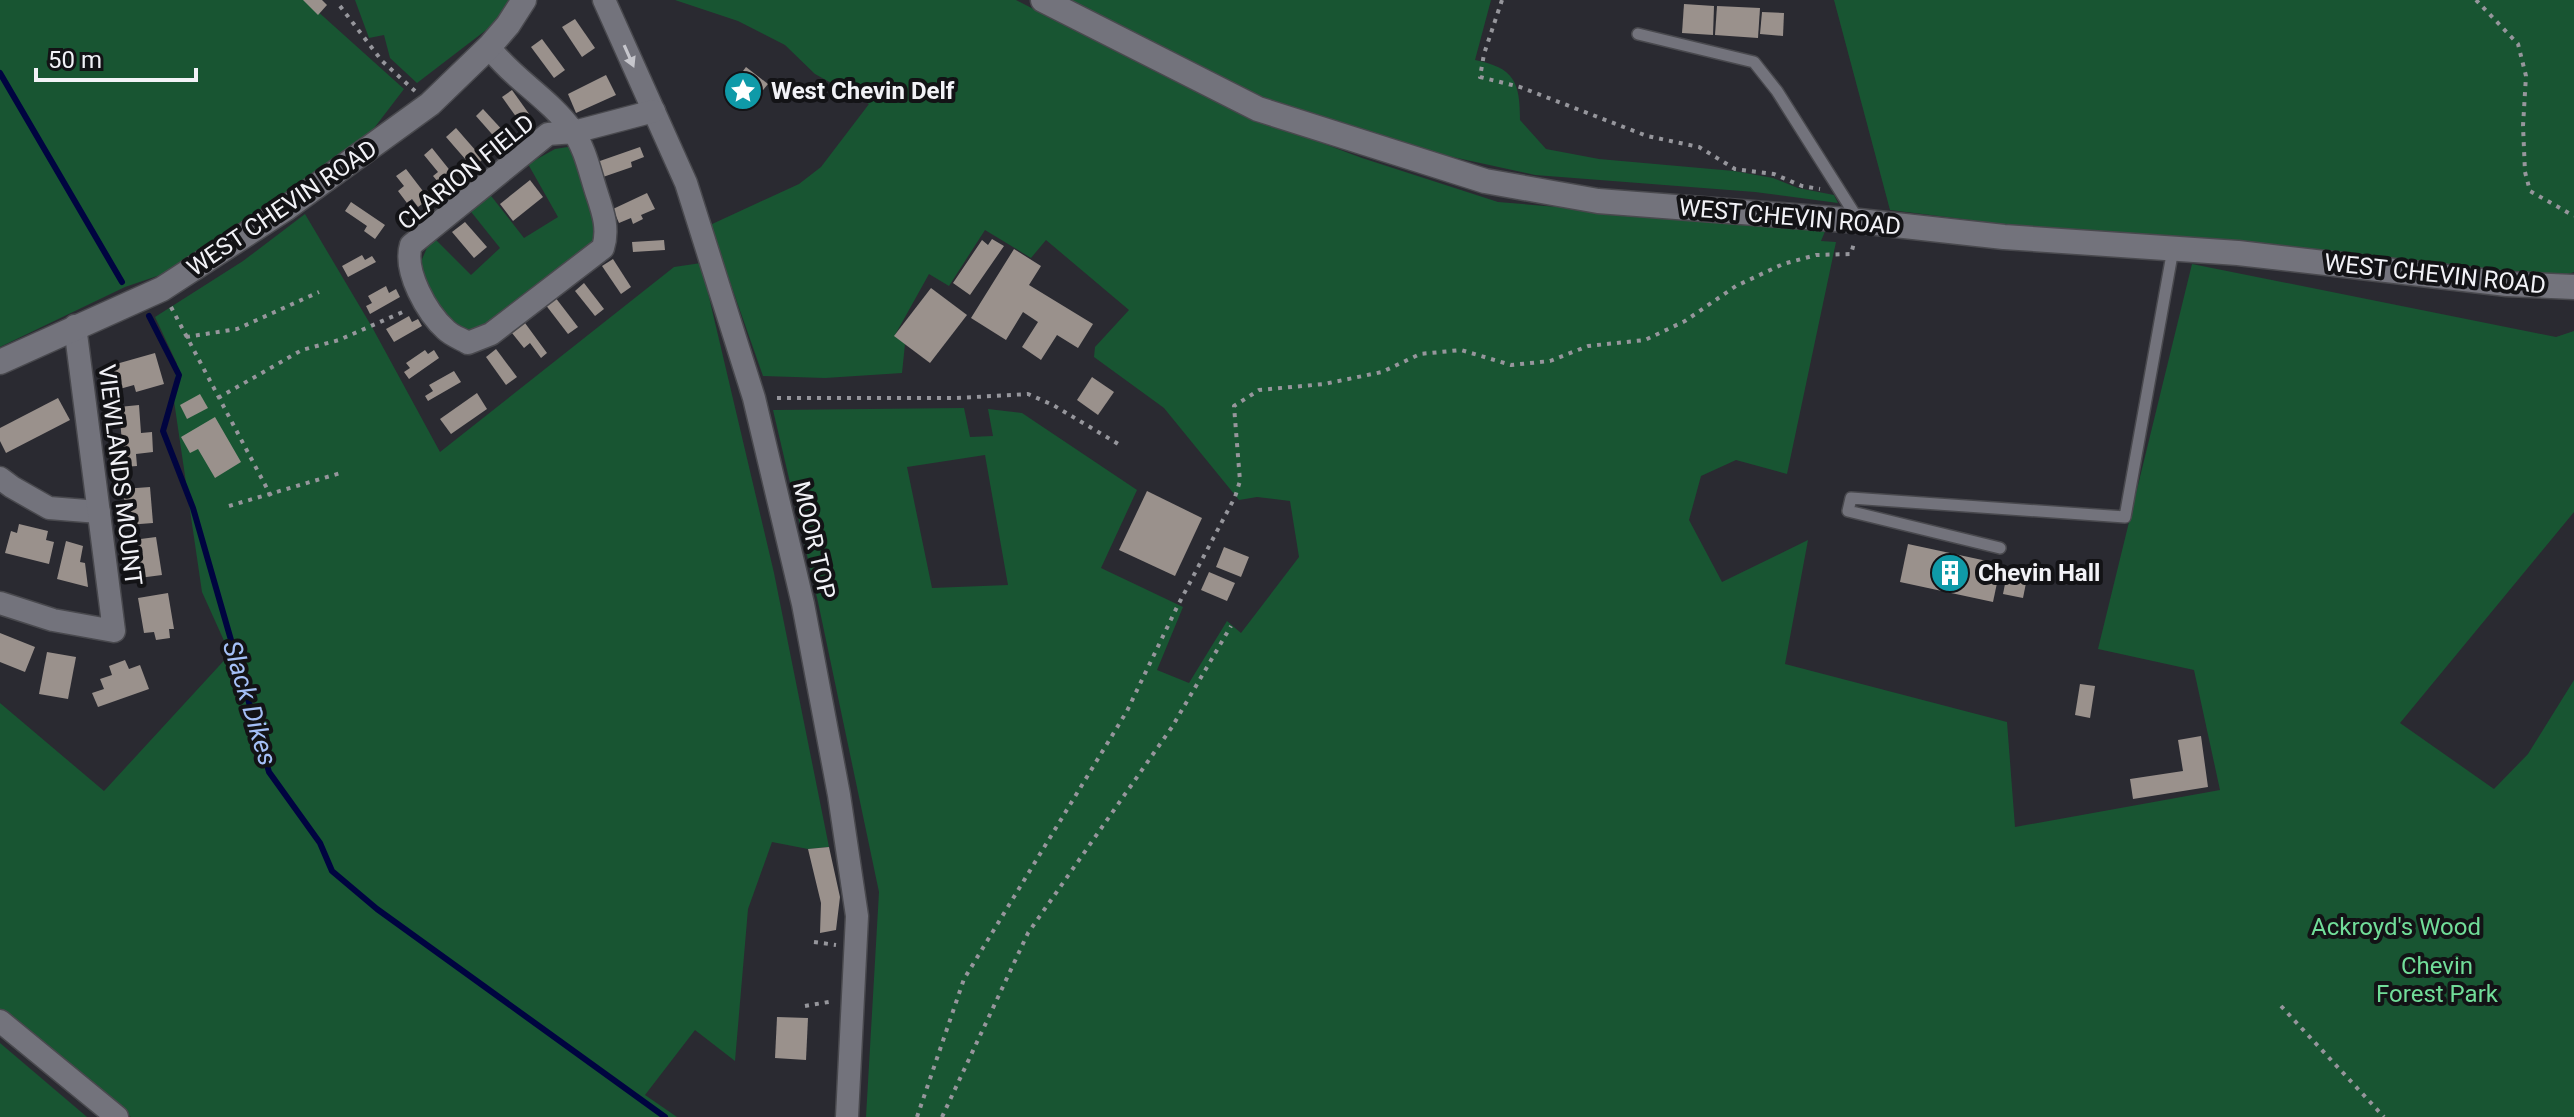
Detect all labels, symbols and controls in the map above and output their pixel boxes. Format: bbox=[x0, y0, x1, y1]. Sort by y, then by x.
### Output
scale bar bbox=[36, 32, 196, 82]
one-way arrow bbox=[622, 44, 636, 67]
text: 50 m bbox=[48, 46, 102, 74]
place icon: West Chevin Delf bbox=[722, 70, 764, 112]
place label: West Chevin Delf bbox=[771, 77, 955, 105]
street label: CLARION FIELD bbox=[392, 108, 540, 236]
street label: WEST CHEVIN ROAD bbox=[182, 134, 382, 282]
street label: WEST CHEVIN ROAD bbox=[1678, 193, 1902, 241]
street label: WEST CHEVIN ROAD bbox=[2323, 248, 2547, 300]
street label: VIEWLANDS MOUNT bbox=[93, 363, 147, 587]
street label: MOOR TOP bbox=[787, 478, 841, 602]
building icon: Chevin Hall bbox=[1929, 552, 1971, 594]
place label: Chevin Hall bbox=[1978, 559, 2100, 587]
water label: Slack Dikes bbox=[217, 637, 283, 769]
park label: Ackroyd's Wood bbox=[2311, 913, 2481, 941]
park label: Chevin Forest Park bbox=[2376, 952, 2499, 1008]

